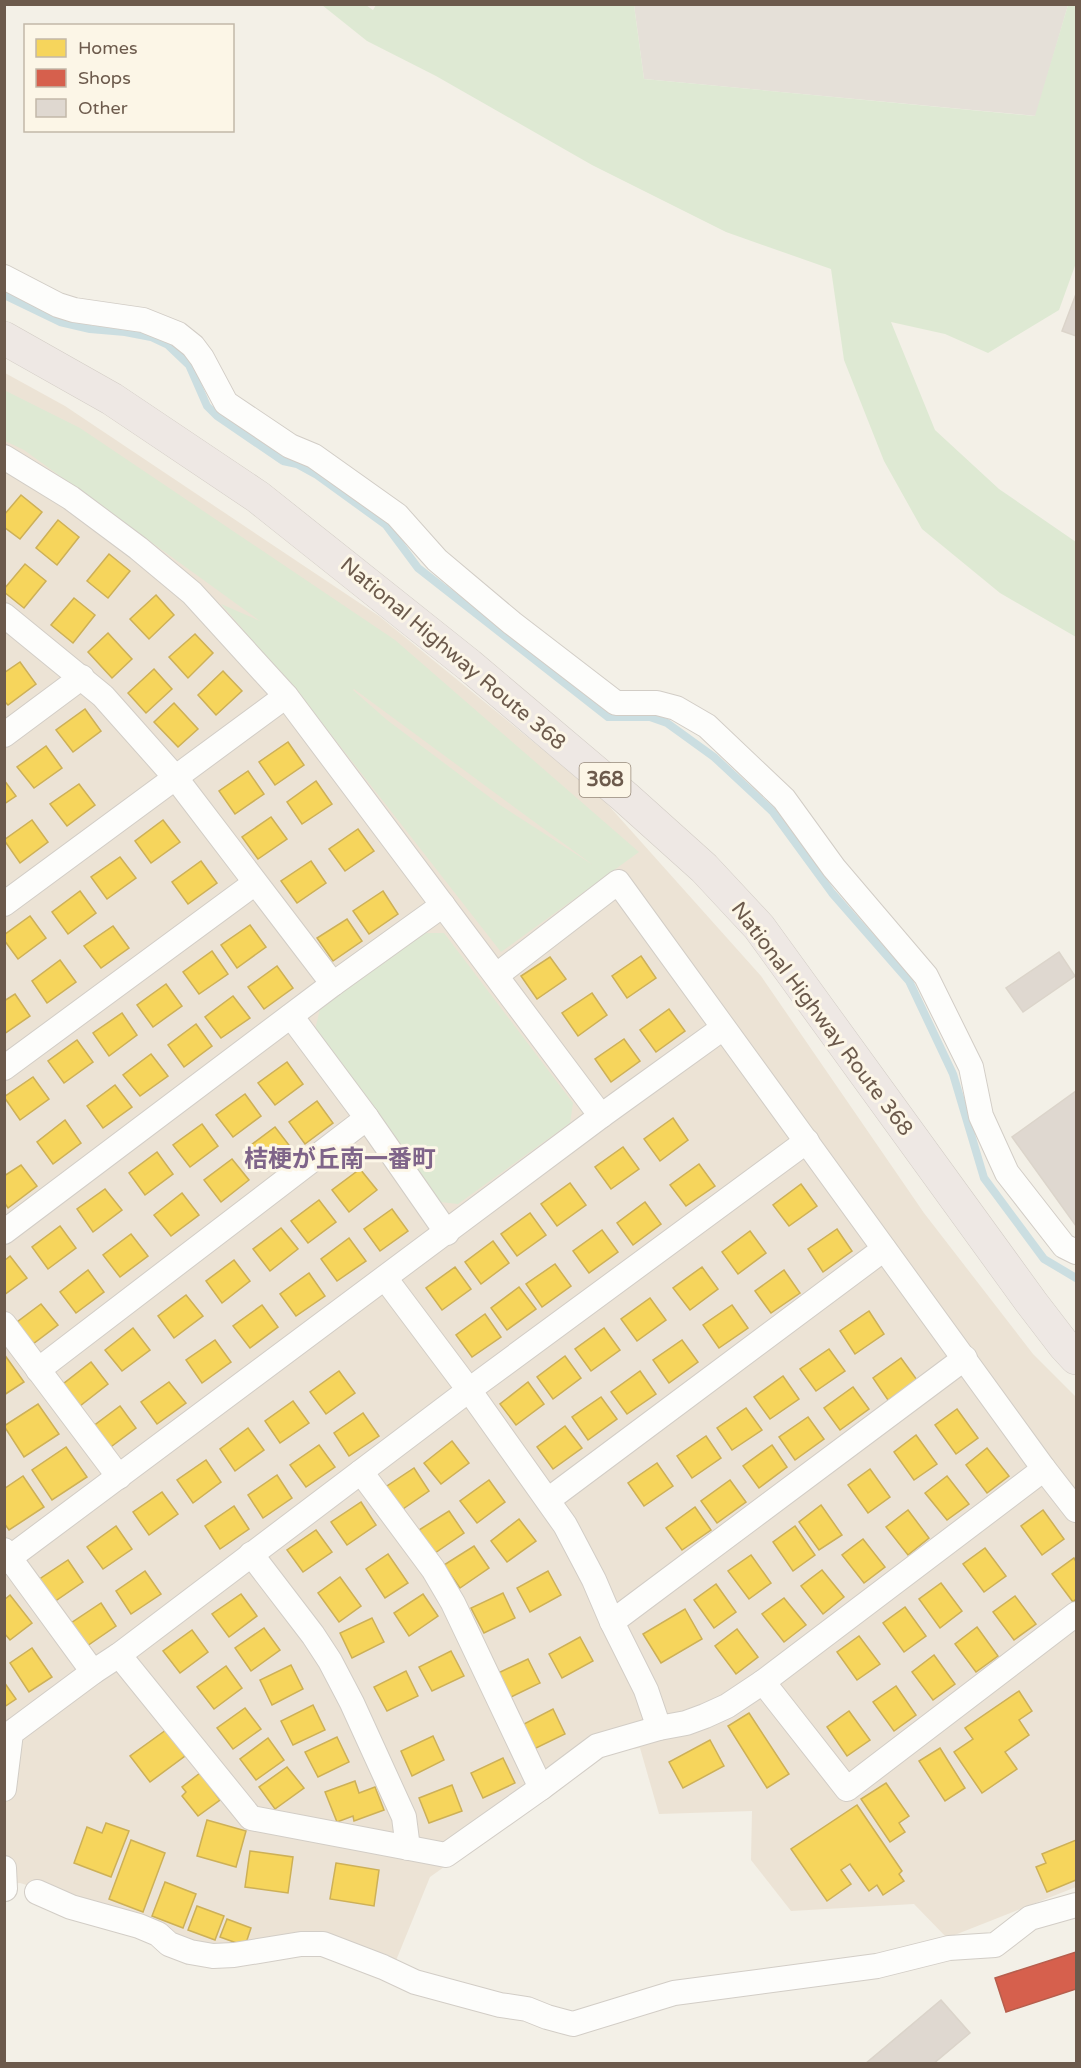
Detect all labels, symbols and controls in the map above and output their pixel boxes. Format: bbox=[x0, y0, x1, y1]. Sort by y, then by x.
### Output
legend bbox=[24, 24, 234, 132]
text: Homes bbox=[78, 37, 138, 59]
text: Shops bbox=[78, 67, 131, 89]
text: Other bbox=[78, 97, 128, 119]
street label: National Highway Route 368 bbox=[335, 552, 571, 756]
road number: 368 bbox=[580, 763, 630, 797]
street label: National Highway Route 368 bbox=[726, 897, 918, 1141]
district label: 桔梗が丘南一番町 bbox=[244, 1145, 436, 1174]

